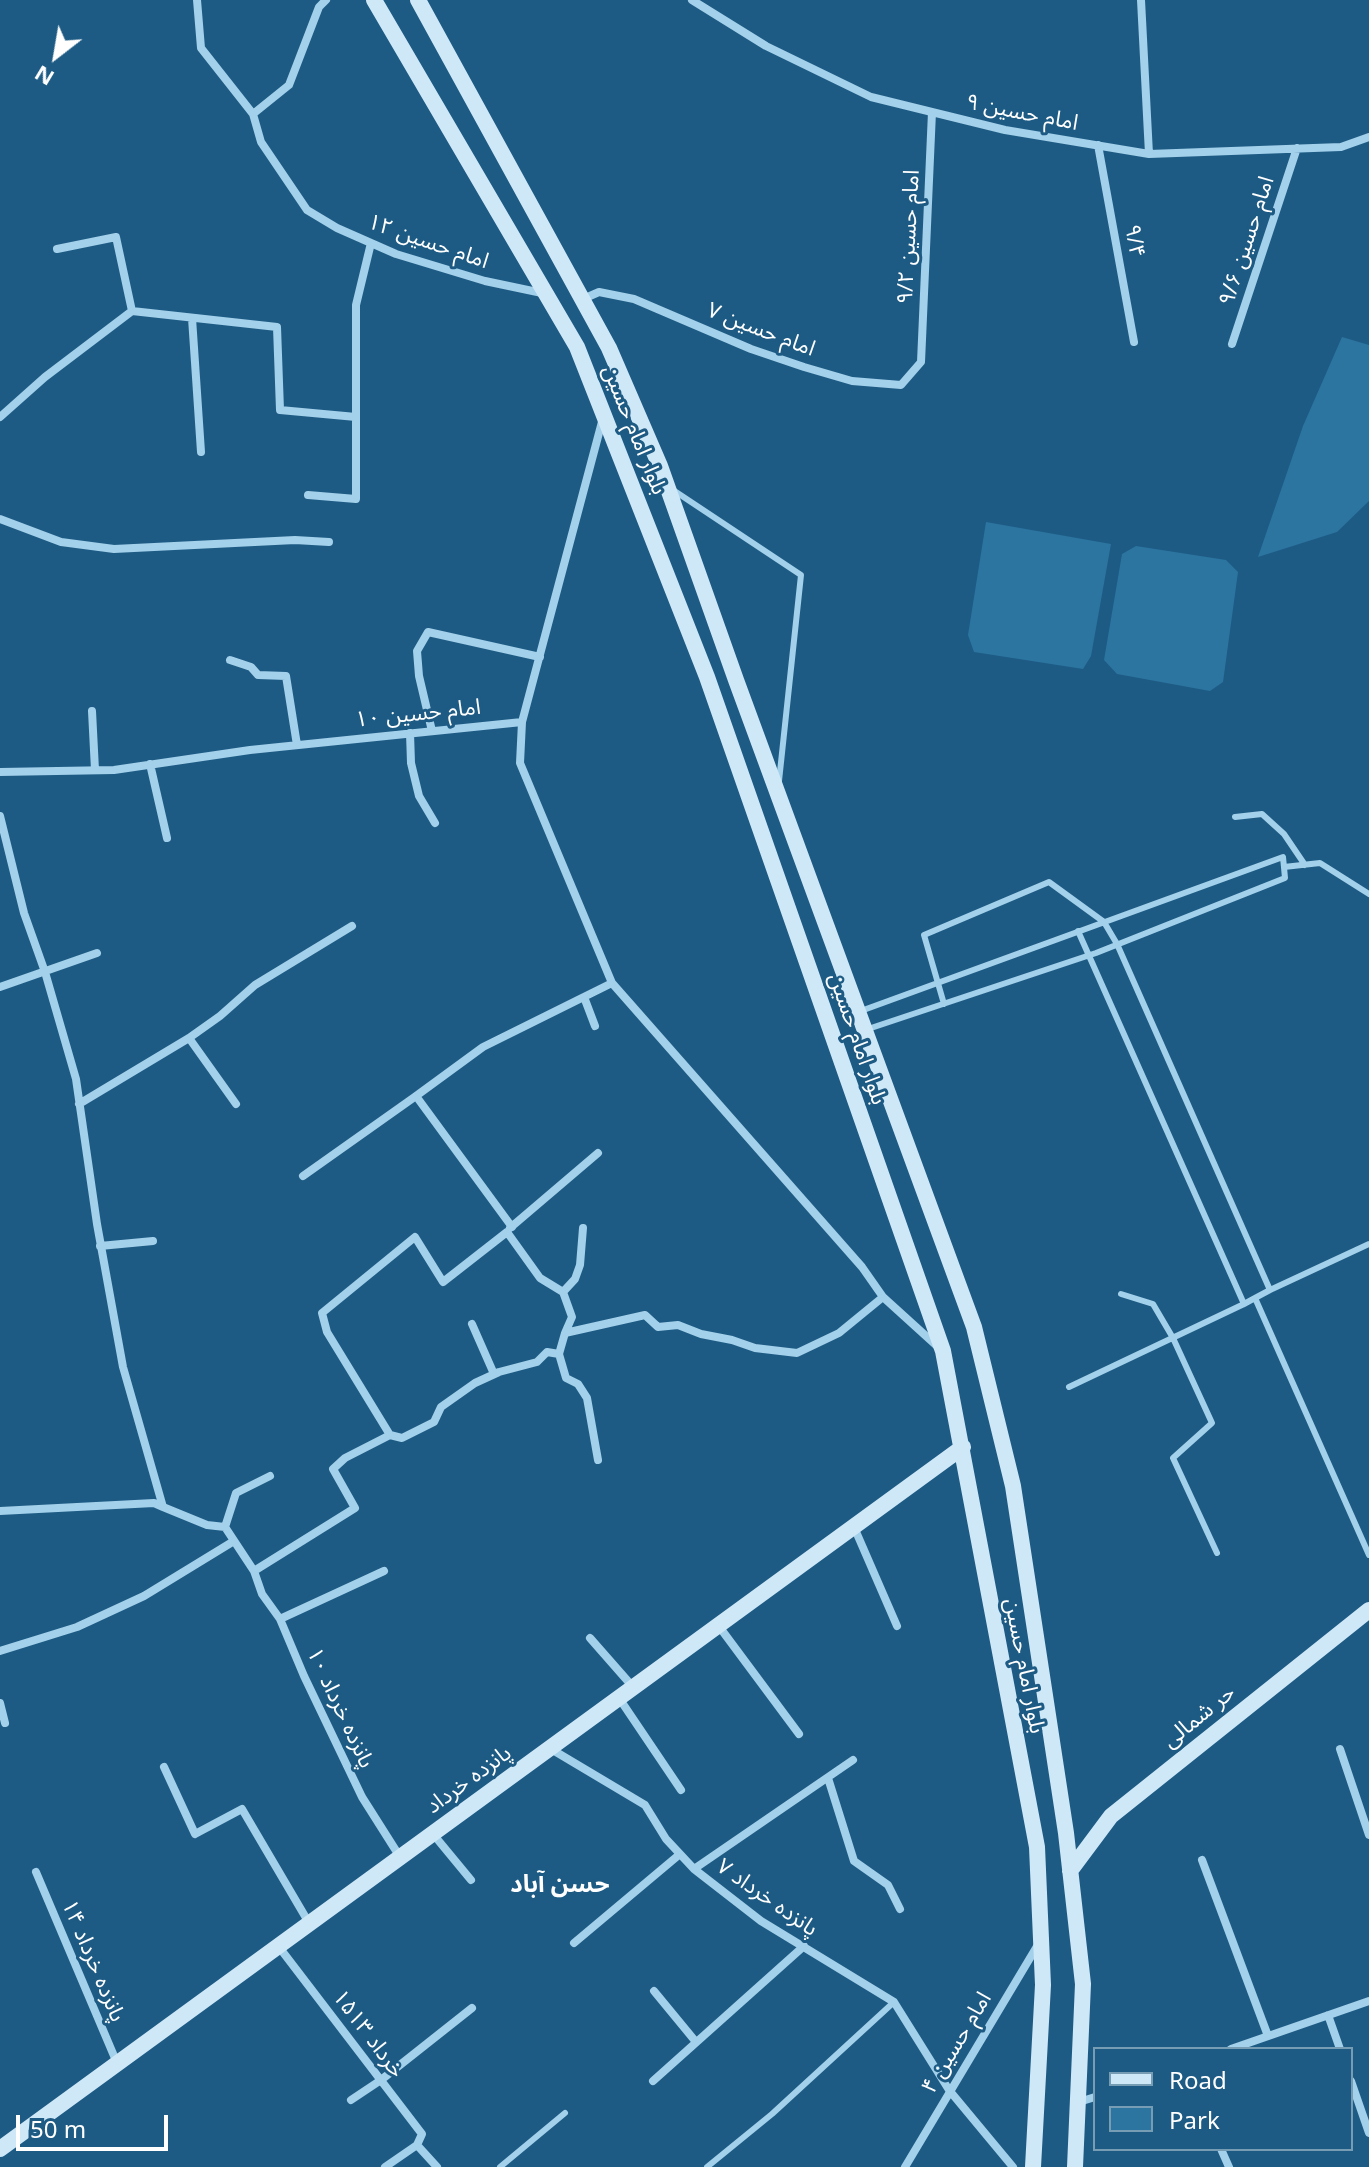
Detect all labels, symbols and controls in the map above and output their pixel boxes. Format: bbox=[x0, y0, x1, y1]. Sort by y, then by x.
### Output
north arrow bbox=[16, 16, 96, 96]
text: N bbox=[28, 59, 59, 94]
street label: امام حسین ۹ bbox=[964, 89, 1080, 137]
street label: امام حسین ۹/۲ bbox=[892, 169, 926, 305]
street label: امام حسین ۹/۶ bbox=[1214, 173, 1280, 309]
street label: امام حسین ۱۲ bbox=[364, 209, 492, 275]
street label: ۹/۴ bbox=[1118, 222, 1150, 260]
street label: امام حسین ۷ bbox=[703, 297, 819, 363]
street label: بلوار امام حسین bbox=[596, 361, 672, 499]
street label: امام حسین ۱۰ bbox=[354, 694, 482, 734]
street label: بلوار امام حسین bbox=[822, 970, 892, 1108]
street label: بلوار امام حسین bbox=[998, 1596, 1050, 1736]
street label: پانزده خرداد ۱۰ bbox=[301, 1643, 379, 1773]
street label: حر شمالی bbox=[1157, 1680, 1241, 1754]
street label: پانزده خرداد bbox=[421, 1740, 517, 1820]
street label: پانزده خرداد ۷ bbox=[711, 1853, 823, 1943]
district label: حسن آباد bbox=[510, 1871, 610, 1899]
street label: پانزده خرداد ۱۴ bbox=[55, 1896, 131, 2026]
street label: ۱۵خرداد ۱۳ bbox=[326, 1985, 410, 2083]
street label: امام حسین ۴ bbox=[916, 1987, 998, 2099]
legend bbox=[1093, 2047, 1353, 2151]
text: Road bbox=[1169, 2063, 1227, 2096]
scale bar bbox=[20, 2099, 172, 2149]
text: Park bbox=[1169, 2103, 1220, 2136]
text: 50 m bbox=[30, 2112, 86, 2145]

